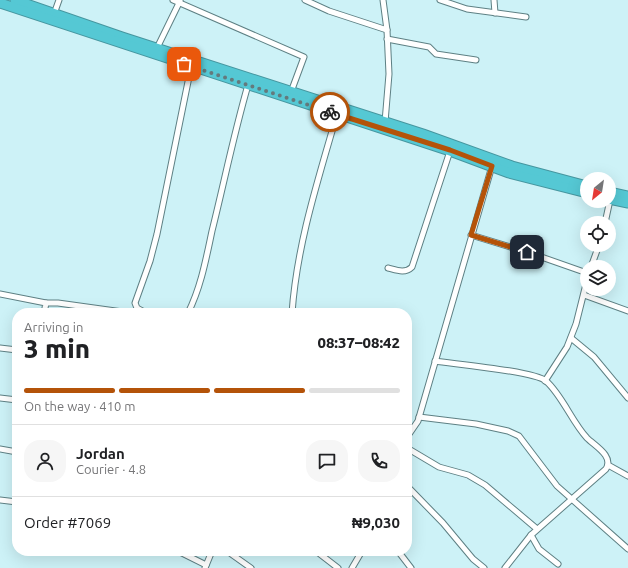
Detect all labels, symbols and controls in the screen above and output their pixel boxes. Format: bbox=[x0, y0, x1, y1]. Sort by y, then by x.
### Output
pin bbox=[167, 47, 201, 81]
icon: bag bbox=[173, 53, 195, 75]
courier bbox=[310, 92, 350, 132]
icon: bike bbox=[319, 101, 341, 123]
north arrow bbox=[580, 172, 616, 208]
map controls bbox=[580, 172, 616, 296]
button: locate bbox=[580, 216, 616, 252]
pin bbox=[510, 235, 544, 269]
icon: home bbox=[516, 241, 538, 263]
button: layers bbox=[580, 260, 616, 296]
text: Arriving in bbox=[24, 320, 83, 334]
text: 3 min bbox=[24, 334, 90, 363]
text: 08:37–08:42 bbox=[317, 334, 400, 351]
text: On the way · 410 m bbox=[24, 399, 136, 413]
button: person bbox=[24, 440, 66, 482]
button: chat bbox=[306, 440, 348, 482]
button: phone bbox=[358, 440, 400, 482]
text: Jordan bbox=[76, 445, 125, 462]
text: Courier · 4.8 bbox=[76, 462, 146, 476]
text: Order #7069 bbox=[24, 514, 111, 531]
text: ₦9,030 bbox=[352, 514, 400, 531]

